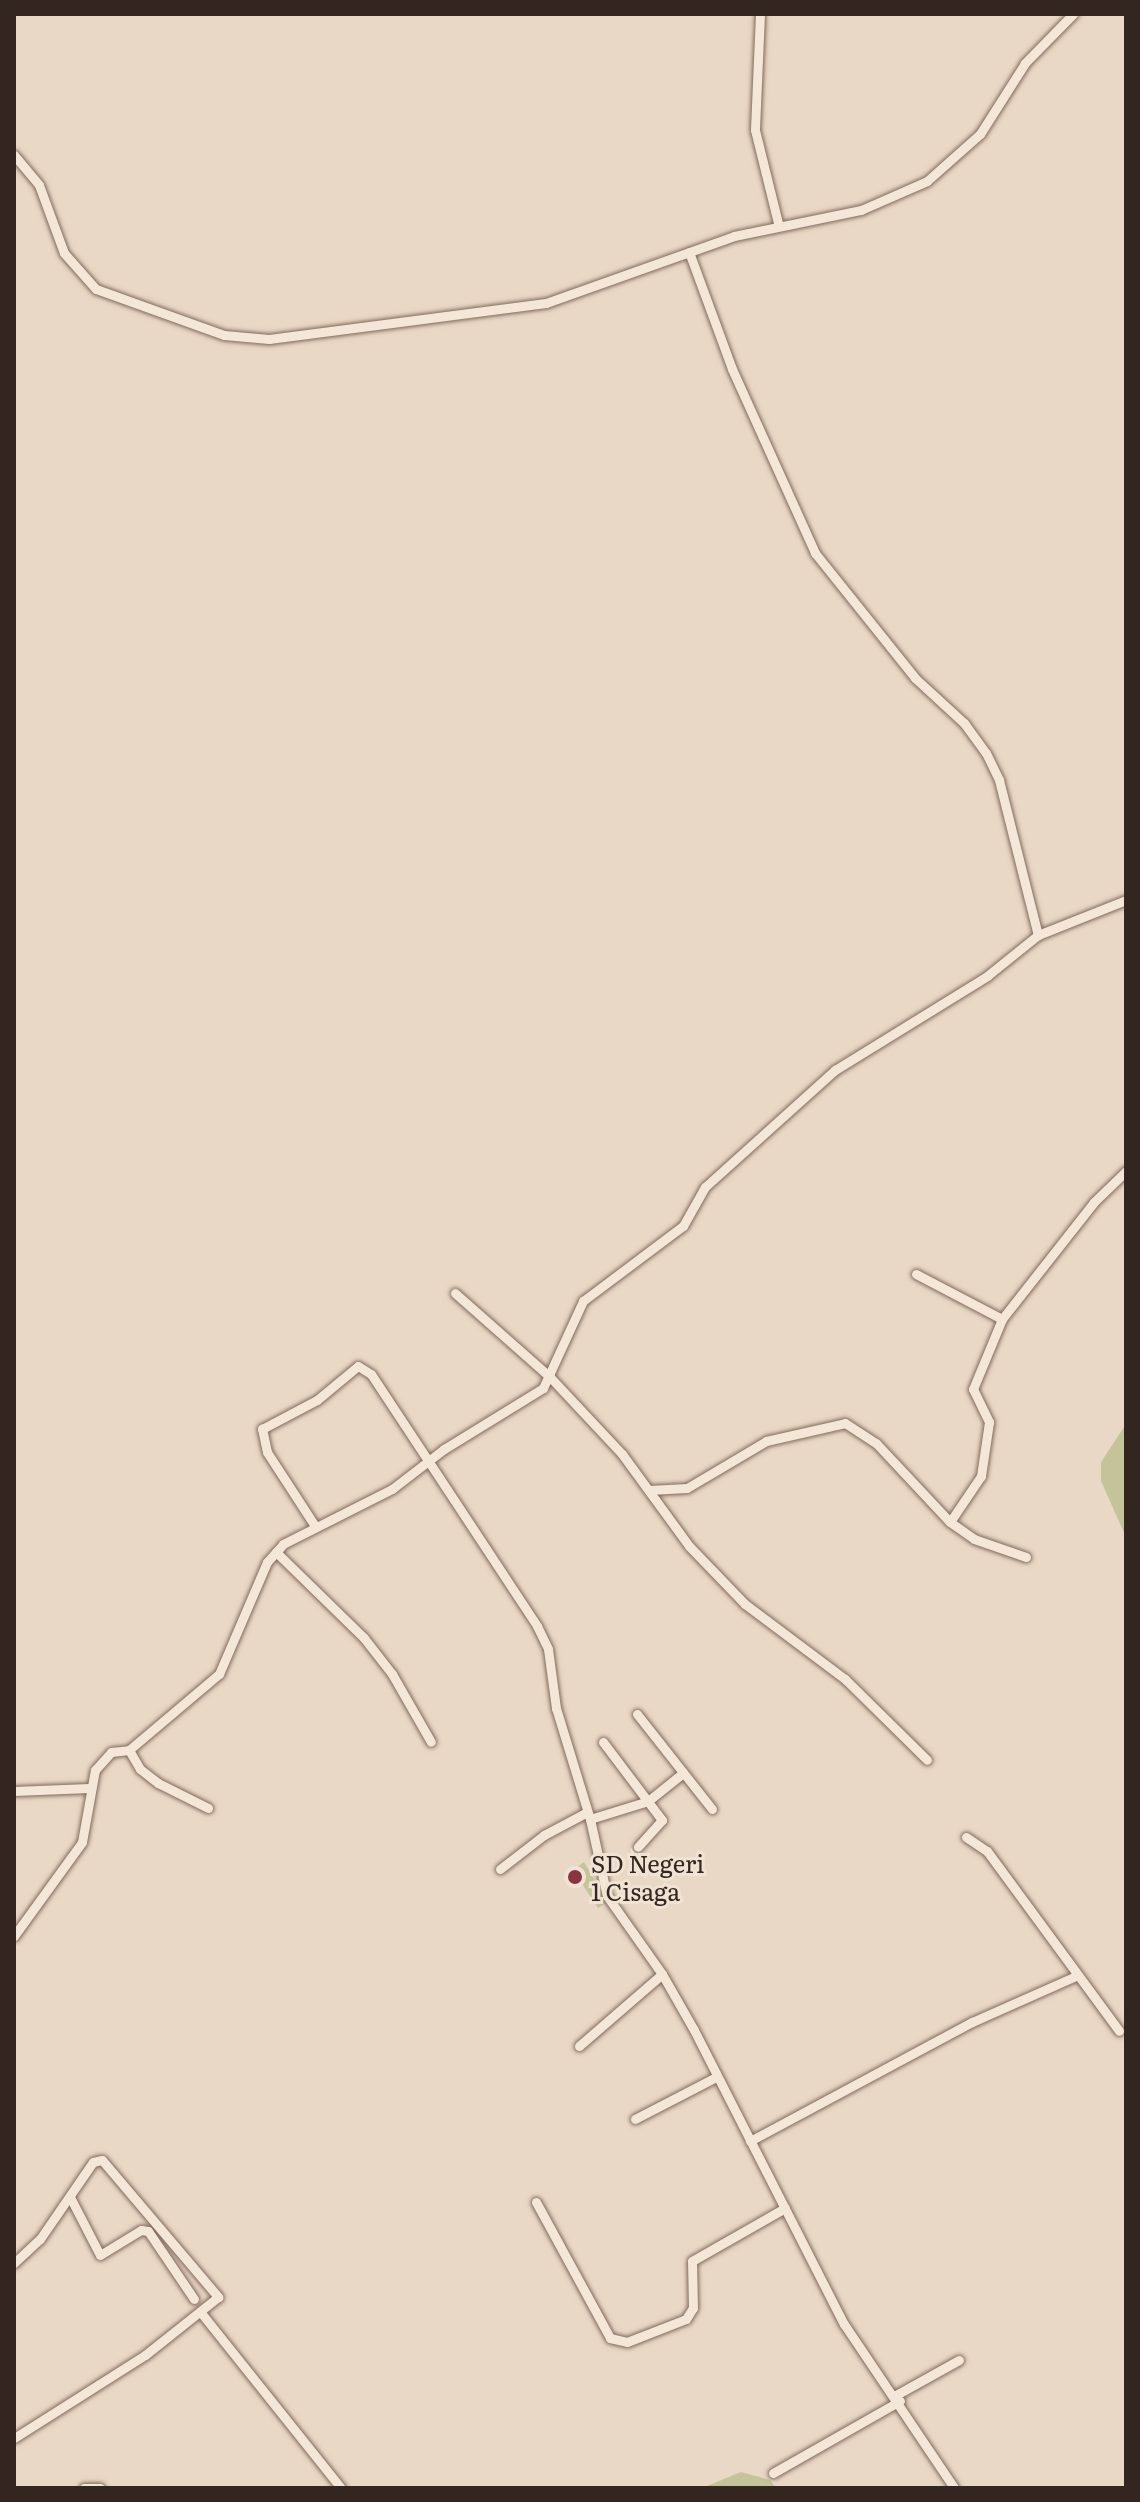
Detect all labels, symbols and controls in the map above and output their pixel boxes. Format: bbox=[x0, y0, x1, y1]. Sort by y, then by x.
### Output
place label: SD Negeri 1 Cisaga bbox=[591, 1849, 704, 1905]
marker: SD Negeri 1 Cisaga bbox=[566, 1868, 584, 1886]

